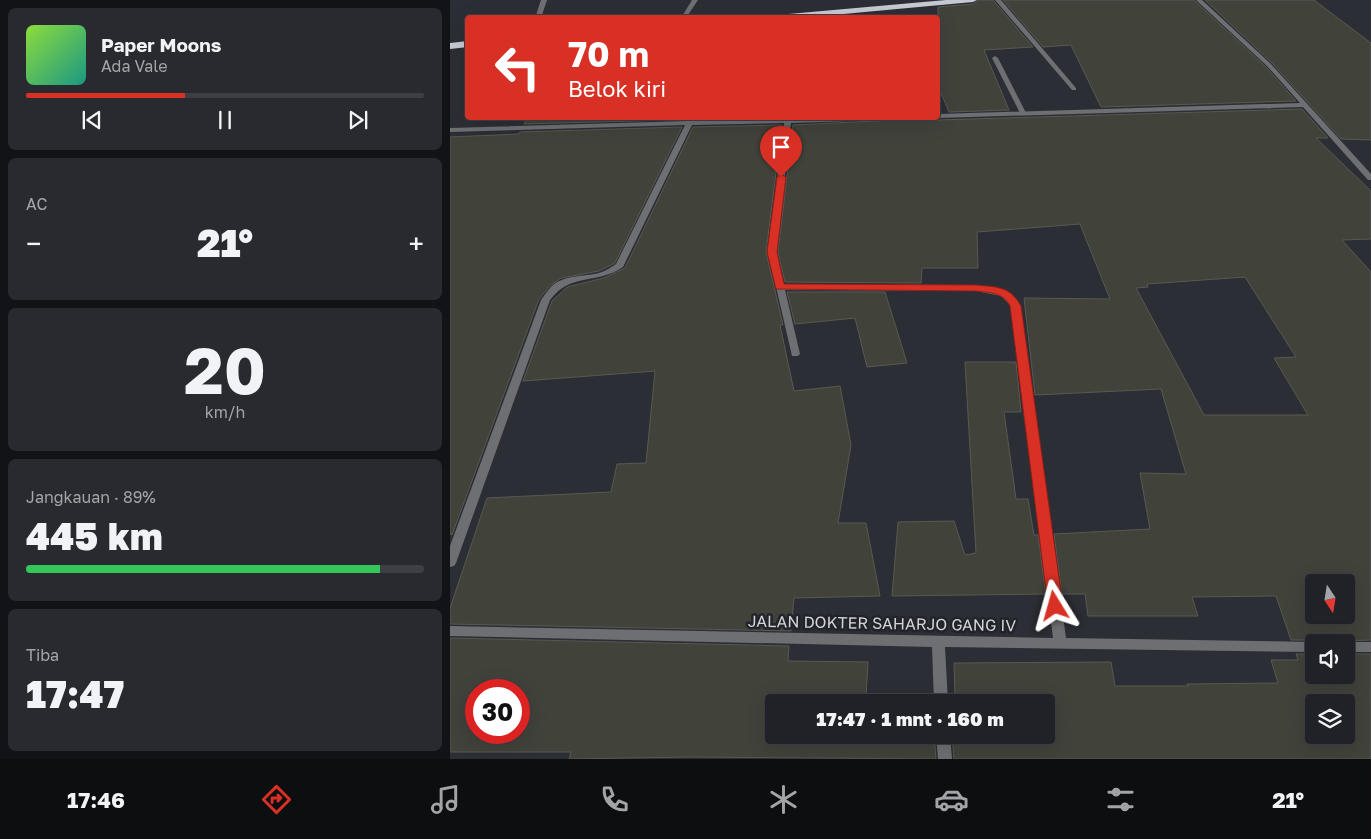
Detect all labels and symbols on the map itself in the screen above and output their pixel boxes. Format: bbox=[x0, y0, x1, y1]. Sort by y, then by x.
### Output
pin bbox=[760, 126, 802, 177]
north arrow bbox=[1305, 574, 1355, 624]
position arrow bbox=[1028, 579, 1080, 631]
street label: JALAN DOKTER SAHARJO GANG IV bbox=[748, 611, 1017, 635]
speed limit sign: 30 bbox=[465, 679, 530, 744]

